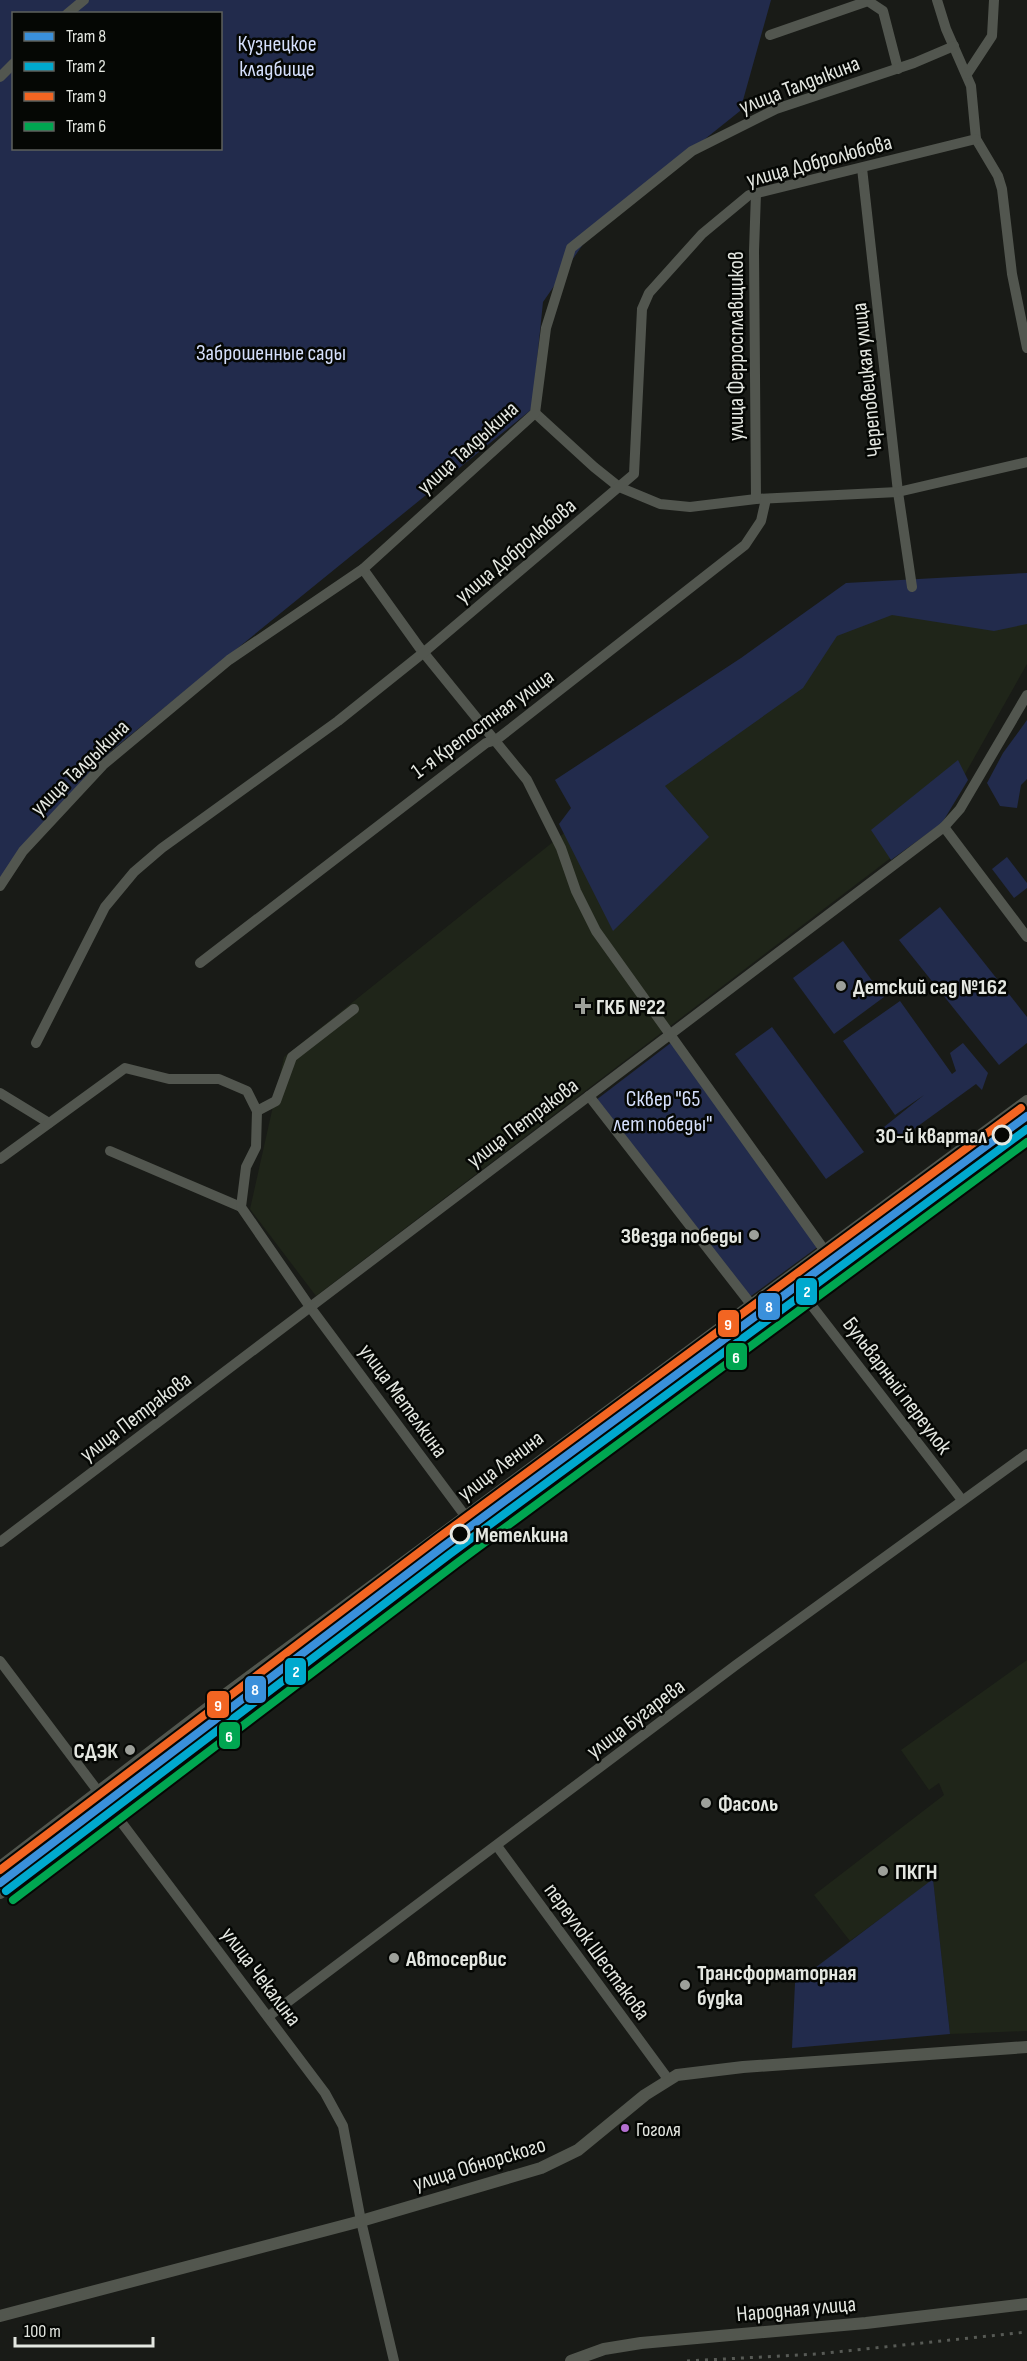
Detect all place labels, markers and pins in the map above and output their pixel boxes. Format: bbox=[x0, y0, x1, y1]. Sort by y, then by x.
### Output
place label: Детский сад №162 bbox=[853, 974, 1007, 1001]
marker: Детский сад №162 bbox=[834, 979, 848, 993]
place label: ГКБ №22 bbox=[596, 994, 666, 1021]
marker: ГКБ №22 bbox=[574, 997, 592, 1015]
place label: 30-й квартал bbox=[876, 1123, 987, 1150]
marker: 30-й квартал bbox=[992, 1125, 1012, 1145]
place label: Звезда победы bbox=[621, 1223, 742, 1250]
marker: Звезда победы bbox=[747, 1228, 761, 1242]
place label: Метелкина bbox=[475, 1522, 568, 1549]
marker: Метелкина bbox=[450, 1524, 470, 1544]
place label: СДЭК bbox=[74, 1738, 118, 1765]
marker: СДЭК bbox=[123, 1743, 137, 1757]
place label: Фасоль bbox=[718, 1791, 778, 1818]
marker: Фасоль bbox=[699, 1796, 713, 1810]
place label: ПКГН bbox=[895, 1859, 937, 1886]
marker: ПКГН bbox=[876, 1864, 890, 1878]
place label: Автосервис bbox=[405, 1946, 507, 1973]
marker: Автосервис bbox=[387, 1951, 401, 1965]
place label: Трансформаторная будка bbox=[697, 1960, 856, 2012]
marker: Трансформаторная будка bbox=[678, 1978, 692, 1992]
place label: Гоголя bbox=[636, 2118, 681, 2142]
marker: Гоголя bbox=[619, 2122, 631, 2134]

